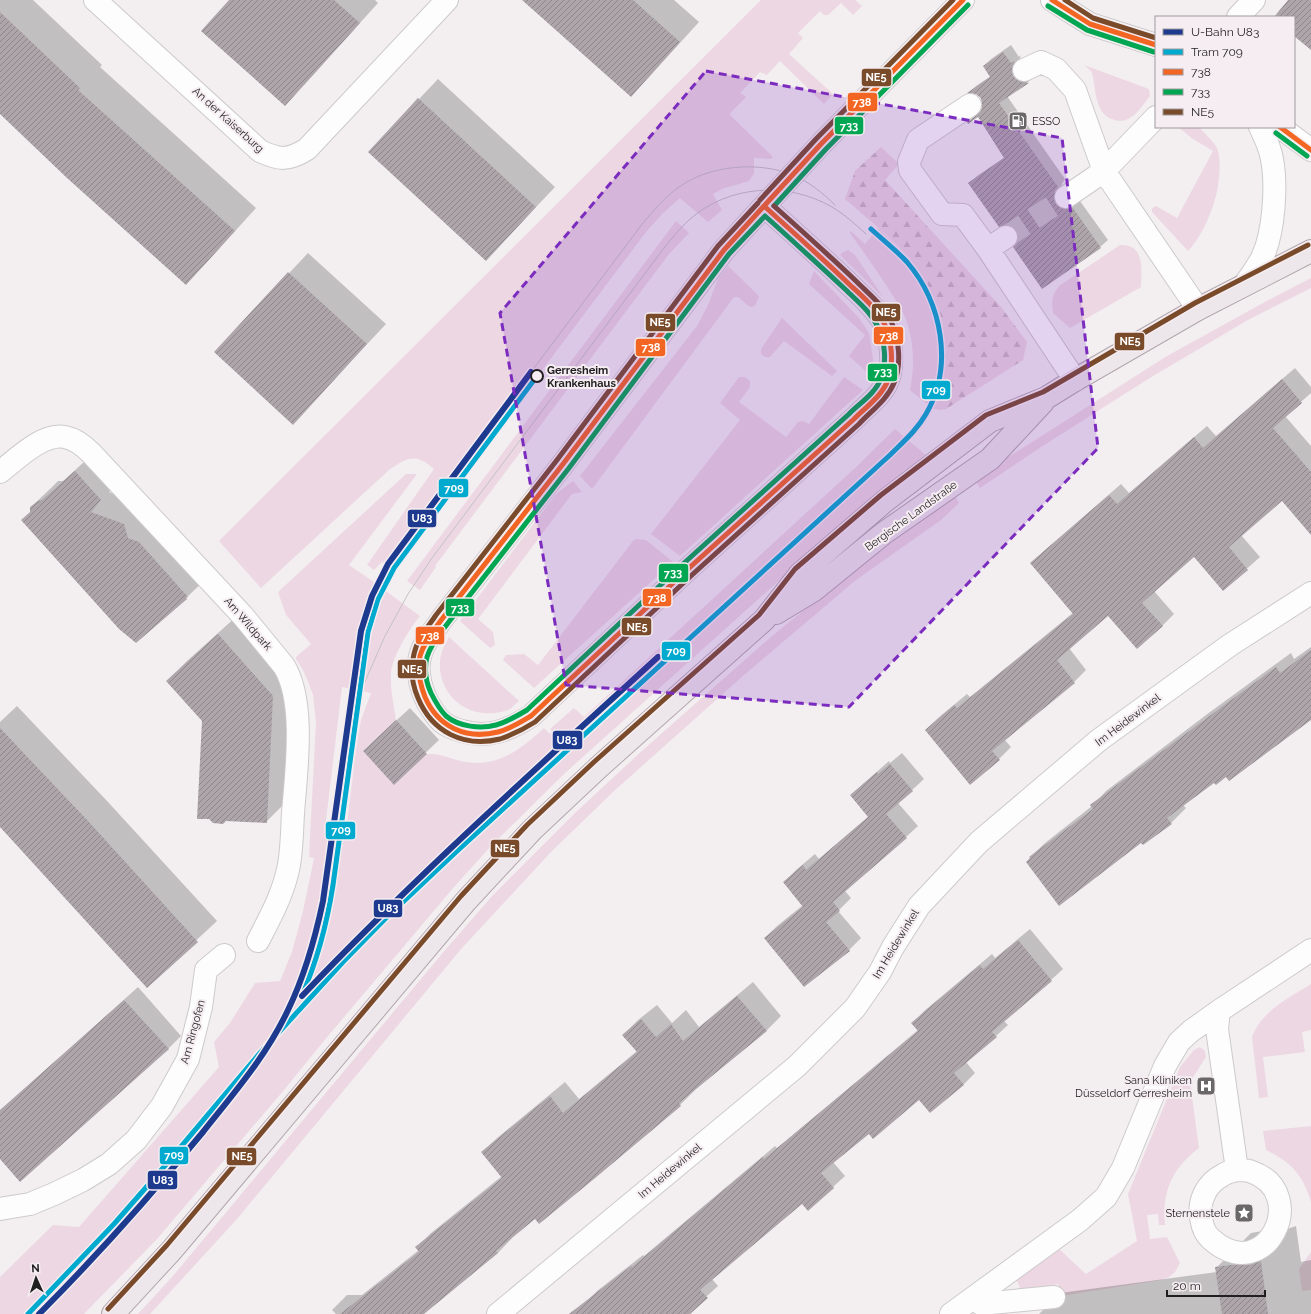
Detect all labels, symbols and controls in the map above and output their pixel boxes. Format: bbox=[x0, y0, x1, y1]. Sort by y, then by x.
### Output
legend bbox=[1155, 16, 1295, 128]
text: U-Bahn U83 bbox=[1191, 25, 1259, 39]
text: Tram 709 bbox=[1191, 45, 1243, 59]
text: 738 bbox=[1191, 65, 1211, 79]
line badge: NE5 bbox=[861, 68, 892, 87]
text: NE5 bbox=[865, 71, 887, 84]
street label: An der Kaiserburg bbox=[190, 85, 266, 155]
text: 733 bbox=[1191, 85, 1210, 99]
line badge: 738 bbox=[847, 92, 878, 112]
text: 738 bbox=[853, 96, 872, 109]
text: NE5 bbox=[1191, 105, 1215, 119]
fuel station icon: ESSO bbox=[1007, 110, 1029, 132]
place label: ESSO bbox=[1032, 115, 1060, 128]
line badge: 733 bbox=[834, 116, 864, 135]
text: 733 bbox=[840, 120, 858, 133]
line badge: NE5 bbox=[871, 303, 901, 322]
text: NE5 bbox=[875, 306, 897, 319]
line badge: NE5 bbox=[645, 313, 676, 332]
text: NE5 bbox=[649, 316, 671, 329]
line badge: 738 bbox=[873, 326, 904, 345]
text: 738 bbox=[880, 330, 899, 343]
line badge: NE5 bbox=[1114, 332, 1145, 351]
text: NE5 bbox=[1119, 335, 1141, 348]
line badge: 738 bbox=[635, 338, 666, 357]
text: 738 bbox=[642, 341, 661, 354]
line badge: 733 bbox=[867, 363, 898, 382]
place label: Gerresheim Krankenhaus bbox=[547, 364, 616, 390]
text: 733 bbox=[874, 366, 892, 379]
marker: Gerresheim Krankenhaus bbox=[530, 369, 544, 383]
line badge: 709 bbox=[921, 380, 951, 400]
text: 709 bbox=[926, 384, 946, 397]
line badge: 709 bbox=[438, 478, 469, 498]
street label: Bergische Landstraße bbox=[862, 478, 960, 554]
text: 709 bbox=[444, 482, 464, 495]
line badge: U83 bbox=[407, 509, 437, 528]
text: U83 bbox=[411, 512, 433, 525]
line badge: 733 bbox=[658, 563, 689, 583]
text: 733 bbox=[664, 567, 682, 580]
line badge: 738 bbox=[642, 588, 672, 607]
text: 738 bbox=[648, 592, 667, 605]
street label: Am Wildpark bbox=[221, 595, 275, 653]
line badge: 733 bbox=[445, 598, 475, 617]
text: 733 bbox=[451, 602, 469, 615]
line badge: NE5 bbox=[621, 617, 652, 636]
text: NE5 bbox=[626, 621, 648, 634]
line badge: 738 bbox=[415, 626, 445, 645]
text: 738 bbox=[421, 630, 440, 643]
line badge: 709 bbox=[661, 641, 691, 661]
text: 709 bbox=[666, 645, 686, 658]
line badge: NE5 bbox=[397, 659, 427, 679]
text: NE5 bbox=[401, 663, 423, 676]
street label: Im Heidewinkel bbox=[1093, 691, 1163, 749]
line badge: U83 bbox=[552, 730, 583, 750]
text: U83 bbox=[556, 734, 578, 747]
line badge: 709 bbox=[325, 821, 356, 840]
text: 709 bbox=[331, 824, 351, 837]
line badge: NE5 bbox=[490, 839, 520, 858]
text: NE5 bbox=[494, 842, 516, 855]
line badge: U83 bbox=[373, 899, 403, 918]
text: U83 bbox=[377, 902, 399, 915]
street label: Im Heidewinkel bbox=[870, 907, 922, 981]
street label: Am Ringofen bbox=[178, 999, 208, 1065]
place label: Sana Kliniken Düsseldorf Gerresheim bbox=[1075, 1074, 1192, 1100]
hospital icon: Sana Kliniken Düsseldorf Gerresheim bbox=[1195, 1075, 1217, 1097]
street label: Im Heidewinkel bbox=[636, 1141, 704, 1201]
line badge: 709 bbox=[159, 1146, 189, 1165]
line badge: NE5 bbox=[226, 1147, 257, 1166]
text: 709 bbox=[164, 1149, 184, 1162]
text: NE5 bbox=[231, 1150, 253, 1163]
line badge: U83 bbox=[147, 1170, 178, 1190]
text: U83 bbox=[152, 1174, 174, 1187]
place icon: Sternenstele bbox=[1233, 1202, 1255, 1224]
place label: Sternenstele bbox=[1165, 1207, 1231, 1220]
north arrow bbox=[16, 1258, 56, 1298]
text: N bbox=[31, 1262, 40, 1275]
scale bar bbox=[1167, 1272, 1265, 1298]
text: 20 m bbox=[1173, 1279, 1201, 1293]

